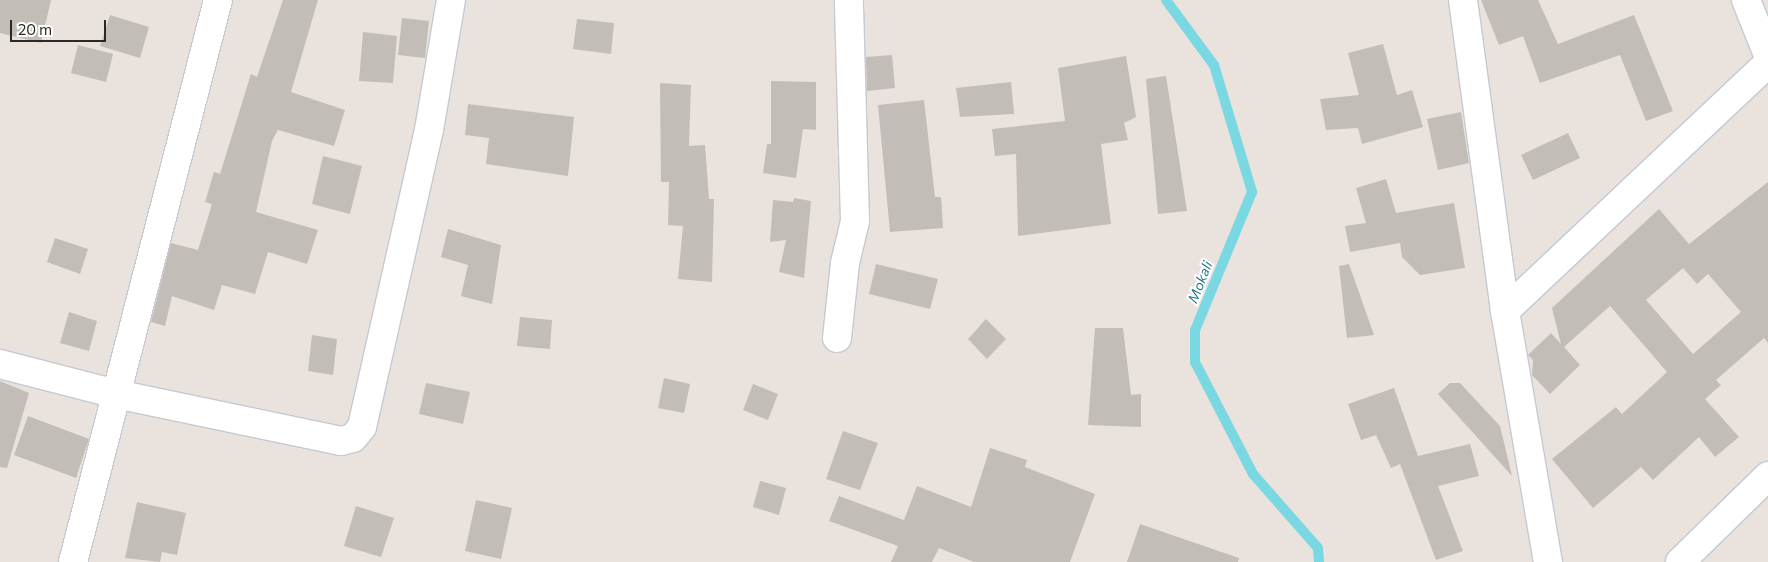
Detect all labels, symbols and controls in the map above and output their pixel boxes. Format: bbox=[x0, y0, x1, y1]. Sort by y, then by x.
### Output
scale bar bbox=[12, 10, 109, 42]
text: 20 m bbox=[18, 20, 52, 38]
water label: Mokali bbox=[1184, 259, 1216, 305]

